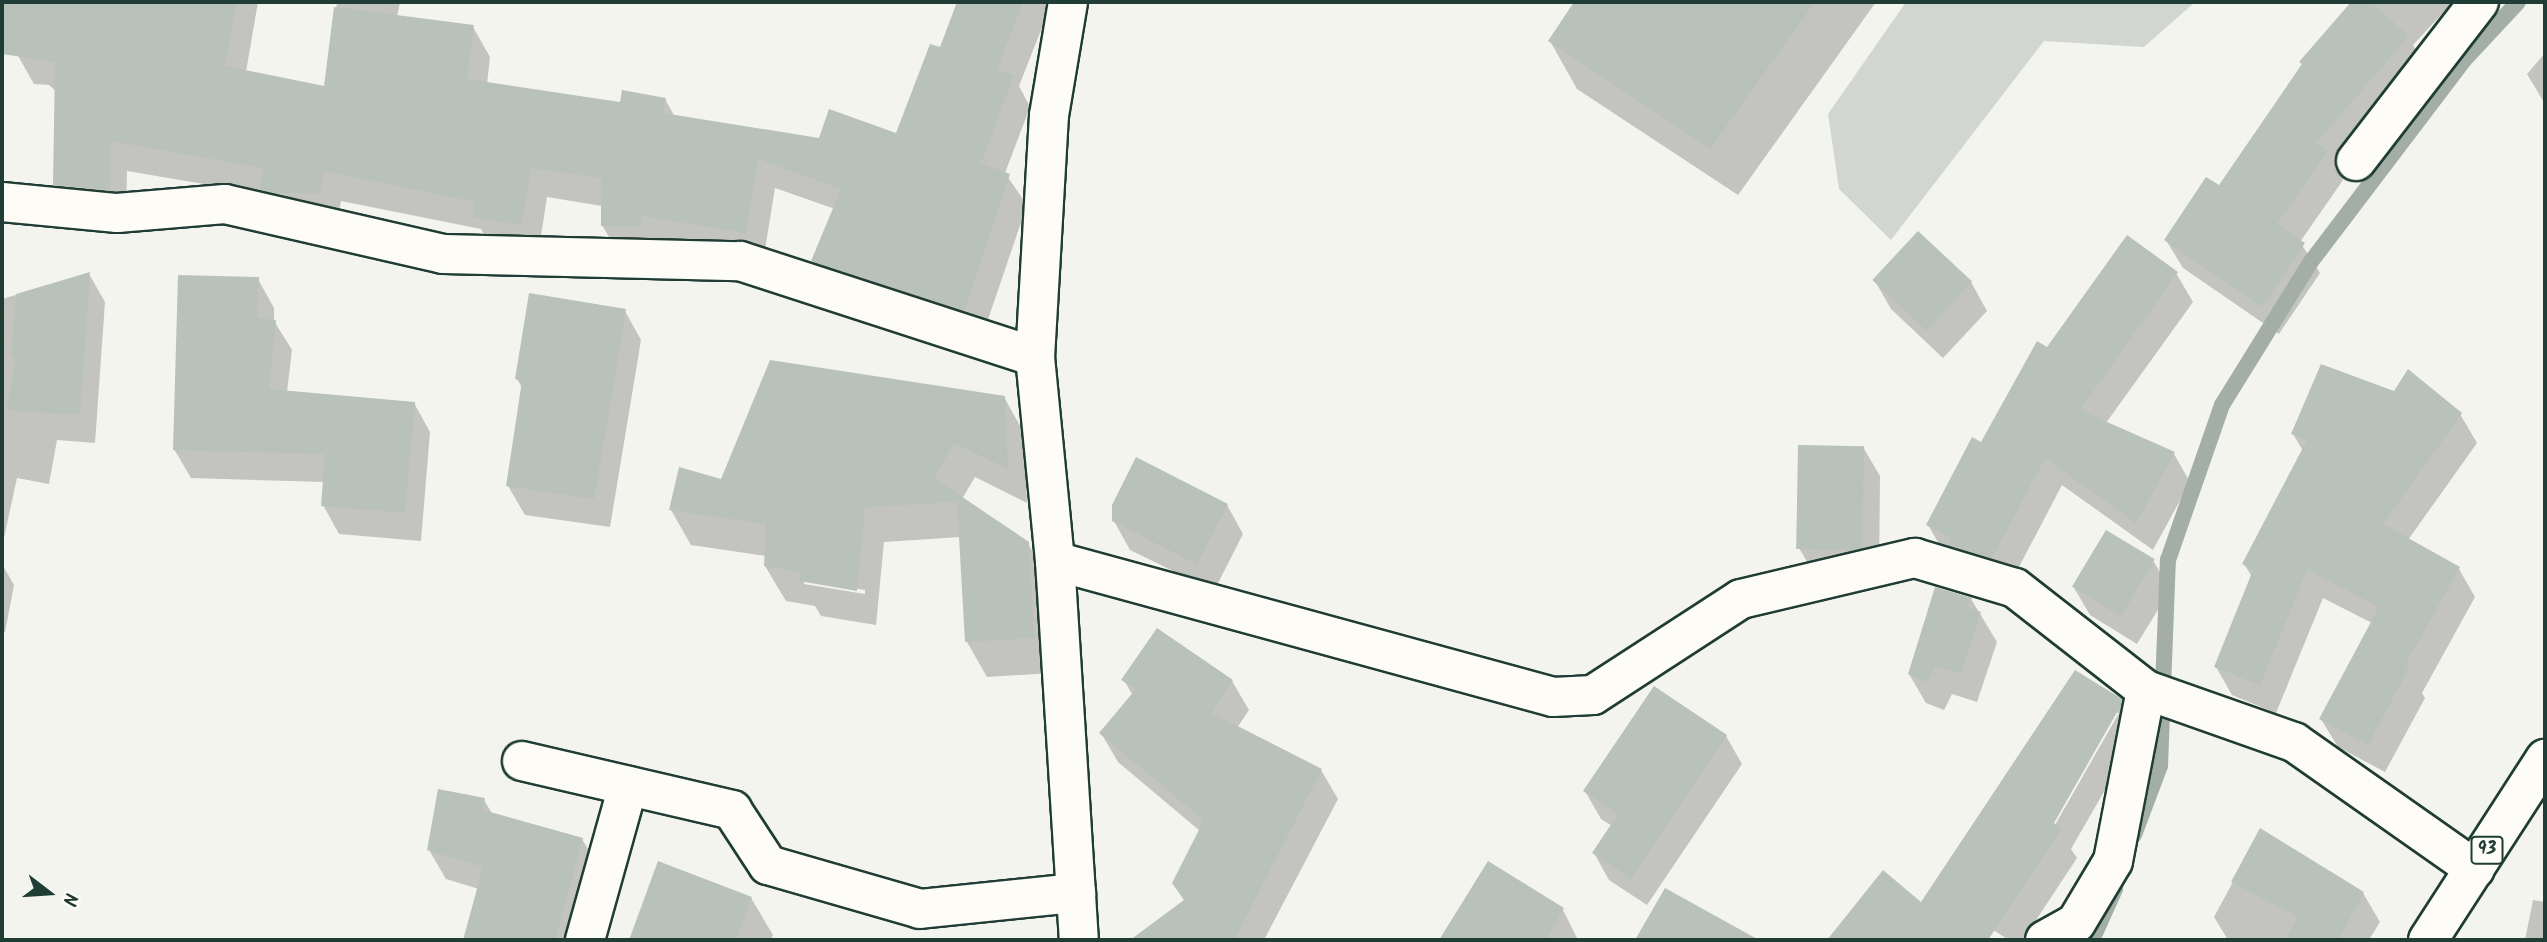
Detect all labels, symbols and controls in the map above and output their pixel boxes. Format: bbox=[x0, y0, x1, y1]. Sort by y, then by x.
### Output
road number: 93 bbox=[2470, 836, 2504, 864]
north arrow bbox=[14, 858, 84, 928]
text: N bbox=[53, 889, 85, 909]

